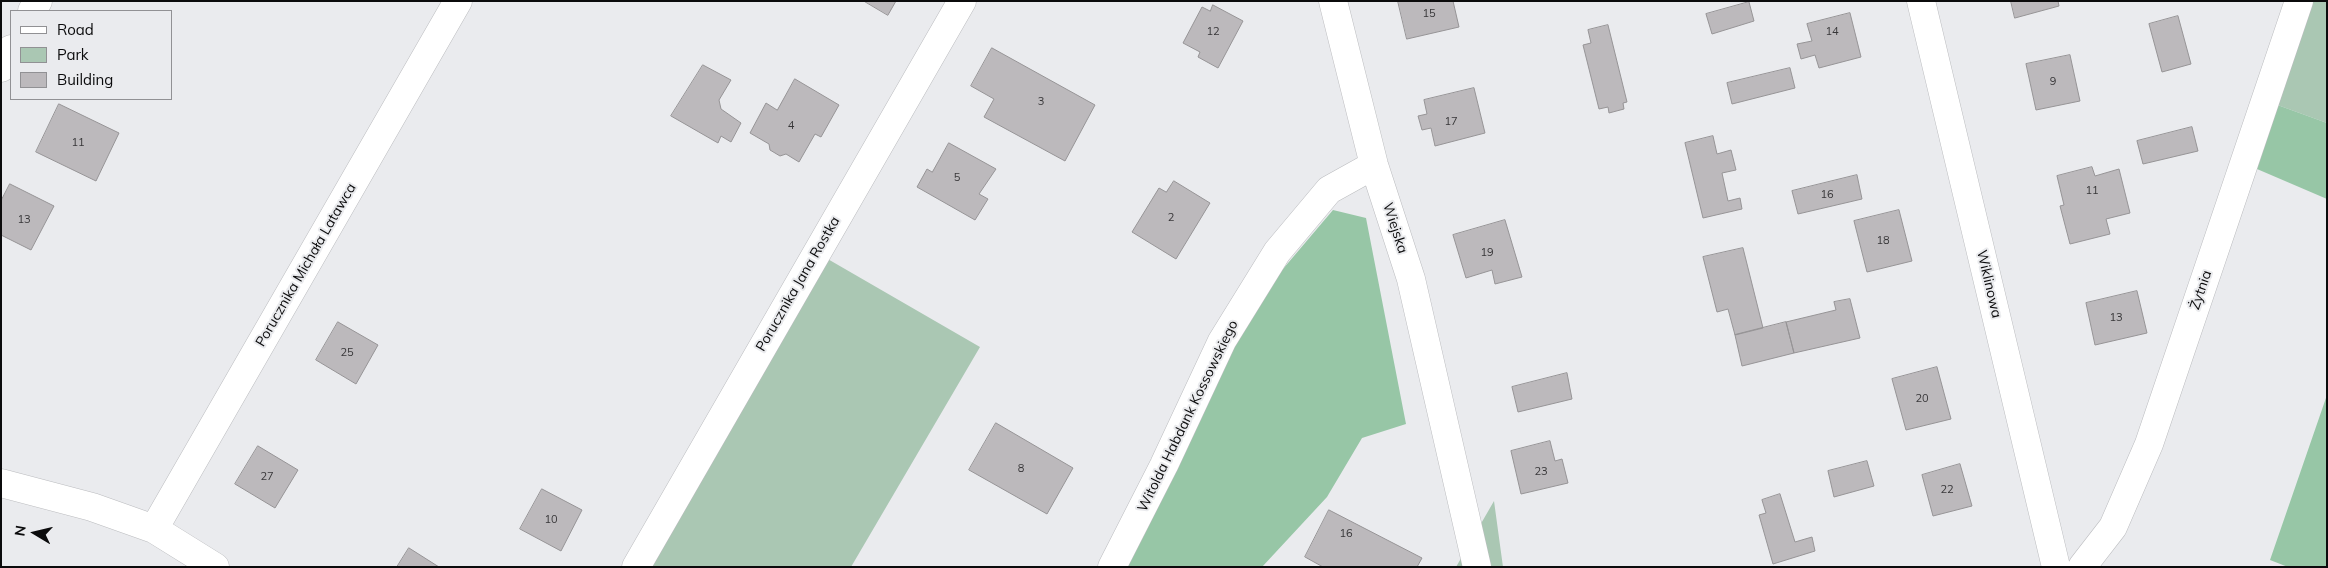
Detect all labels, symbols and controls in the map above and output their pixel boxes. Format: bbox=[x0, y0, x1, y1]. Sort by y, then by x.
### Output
house number: 15 bbox=[1422, 7, 1436, 21]
legend bbox=[10, 10, 172, 100]
text: Road bbox=[57, 20, 94, 39]
house number: 12 bbox=[1206, 25, 1220, 39]
house number: 14 bbox=[1825, 25, 1839, 39]
text: Park bbox=[57, 45, 89, 64]
text: Building bbox=[57, 70, 113, 89]
house number: 9 bbox=[2050, 75, 2056, 89]
house number: 3 bbox=[1038, 95, 1044, 109]
house number: 17 bbox=[1444, 115, 1458, 129]
house number: 4 bbox=[788, 119, 794, 133]
house number: 11 bbox=[71, 136, 85, 150]
house number: 5 bbox=[954, 171, 960, 185]
street label: Porucznika Michała Latawca bbox=[252, 180, 360, 350]
house number: 11 bbox=[2085, 184, 2099, 198]
house number: 16 bbox=[1820, 188, 1834, 202]
street label: Wiejska bbox=[1379, 201, 1411, 255]
house number: 2 bbox=[1168, 211, 1174, 225]
house number: 13 bbox=[17, 213, 31, 227]
street label: Porucznika Jana Rostka bbox=[752, 214, 844, 354]
house number: 18 bbox=[1876, 234, 1890, 248]
house number: 19 bbox=[1480, 246, 1494, 260]
street label: Wiklinowa bbox=[1973, 248, 2005, 320]
street label: Żytnia bbox=[2186, 268, 2216, 312]
house number: 13 bbox=[2109, 311, 2123, 325]
street label: Witolda Habdank Kossowskiego bbox=[1134, 318, 1242, 514]
house number: 25 bbox=[340, 346, 354, 360]
house number: 20 bbox=[1915, 392, 1929, 406]
house number: 8 bbox=[1018, 462, 1024, 476]
house number: 23 bbox=[1534, 465, 1548, 479]
house number: 27 bbox=[260, 470, 274, 484]
house number: 22 bbox=[1940, 483, 1954, 497]
north arrow bbox=[10, 508, 60, 558]
house number: 10 bbox=[544, 513, 558, 527]
text: N bbox=[10, 524, 30, 537]
house number: 16 bbox=[1339, 527, 1353, 541]

